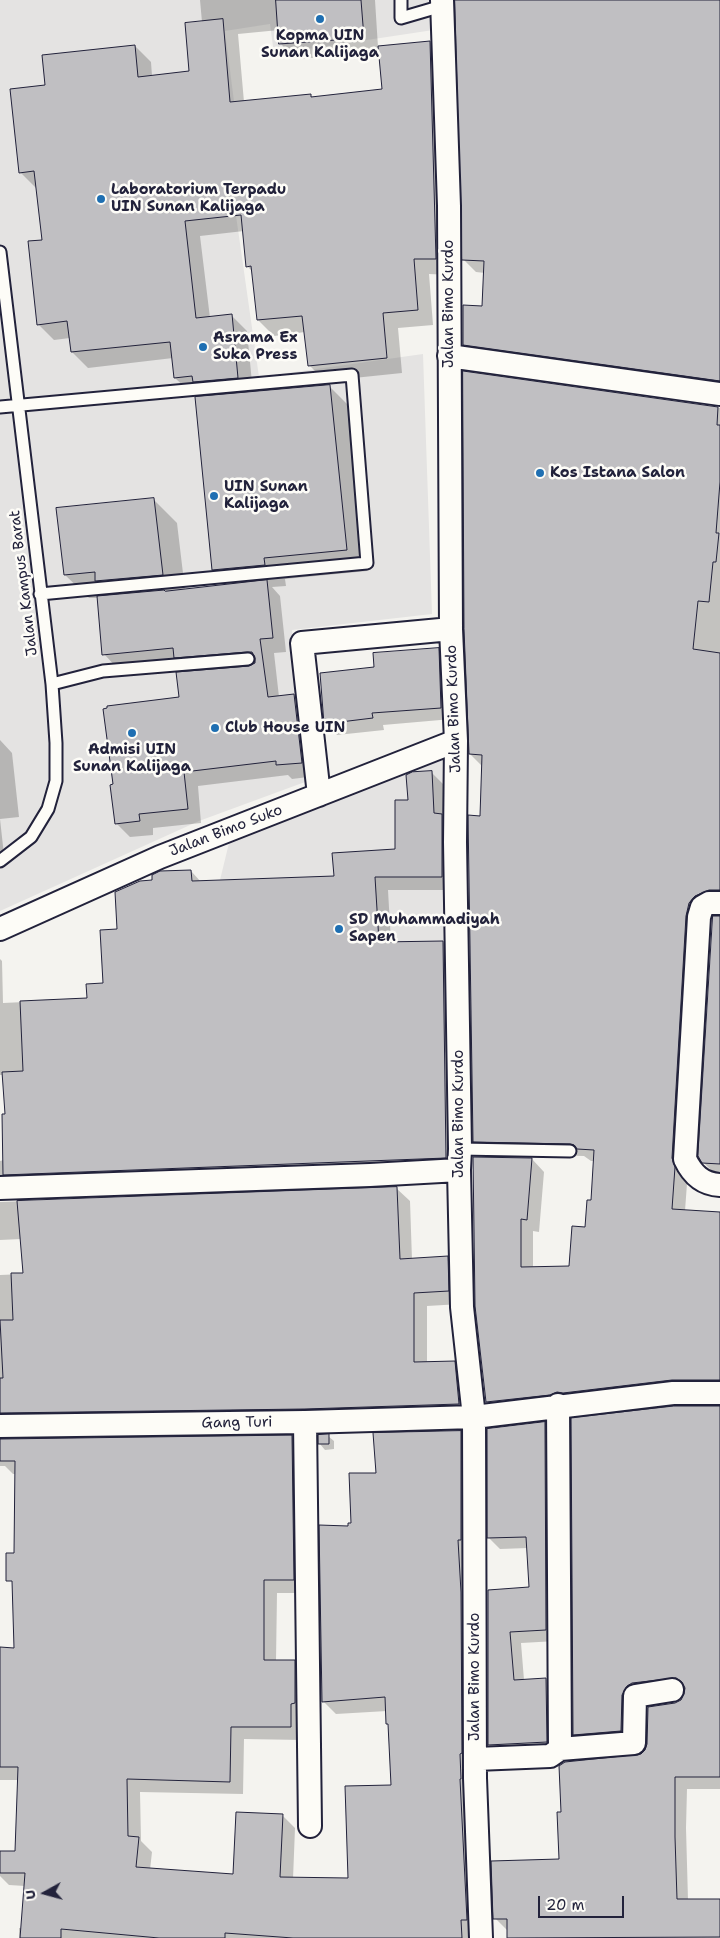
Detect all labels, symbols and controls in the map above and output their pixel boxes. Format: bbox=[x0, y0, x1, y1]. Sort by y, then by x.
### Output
marker: Kopma UIN Sunan Kalijaga bbox=[314, 13, 326, 25]
place label: Kopma UIN Sunan Kalijaga bbox=[261, 27, 379, 62]
place label: Laboratorium Terpadu UIN Sunan Kalijaga bbox=[111, 181, 286, 216]
marker: Laboratorium Terpadu UIN Sunan Kalijaga bbox=[95, 193, 107, 205]
street label: Jalan Bimo Kurdo bbox=[440, 240, 458, 368]
place label: Asrama Ex Suka Press bbox=[213, 329, 298, 364]
marker: Asrama Ex Suka Press bbox=[197, 341, 209, 353]
place label: Kos Istana Salon bbox=[550, 464, 685, 482]
marker: Kos Istana Salon bbox=[534, 467, 546, 479]
place label: UIN Sunan Kalijaga bbox=[224, 478, 308, 513]
marker: UIN Sunan Kalijaga bbox=[208, 490, 220, 502]
street label: Jalan Kampus Barat bbox=[6, 509, 42, 657]
street label: Jalan Bimo Kurdo bbox=[443, 644, 465, 774]
place label: Club House UIN bbox=[225, 719, 345, 737]
marker: Club House UIN bbox=[209, 722, 221, 734]
marker: Admisi UIN Sunan Kalijaga bbox=[126, 727, 138, 739]
place label: Admisi UIN Sunan Kalijaga bbox=[73, 741, 191, 776]
street label: Jalan Bimo Suko bbox=[167, 801, 285, 861]
place label: SD Muhammadiyah Sapen bbox=[349, 911, 500, 946]
marker: SD Muhammadiyah Sapen bbox=[333, 923, 345, 935]
street label: Jalan Bimo Kurdo bbox=[450, 1050, 468, 1178]
street label: Gang Turi bbox=[201, 1413, 273, 1433]
street label: Jalan Bimo Kurdo bbox=[466, 1613, 484, 1741]
north arrow bbox=[20, 1868, 70, 1918]
scale bar bbox=[540, 1886, 626, 1918]
text: U bbox=[21, 1889, 40, 1901]
text: 20 m bbox=[546, 1895, 585, 1915]

